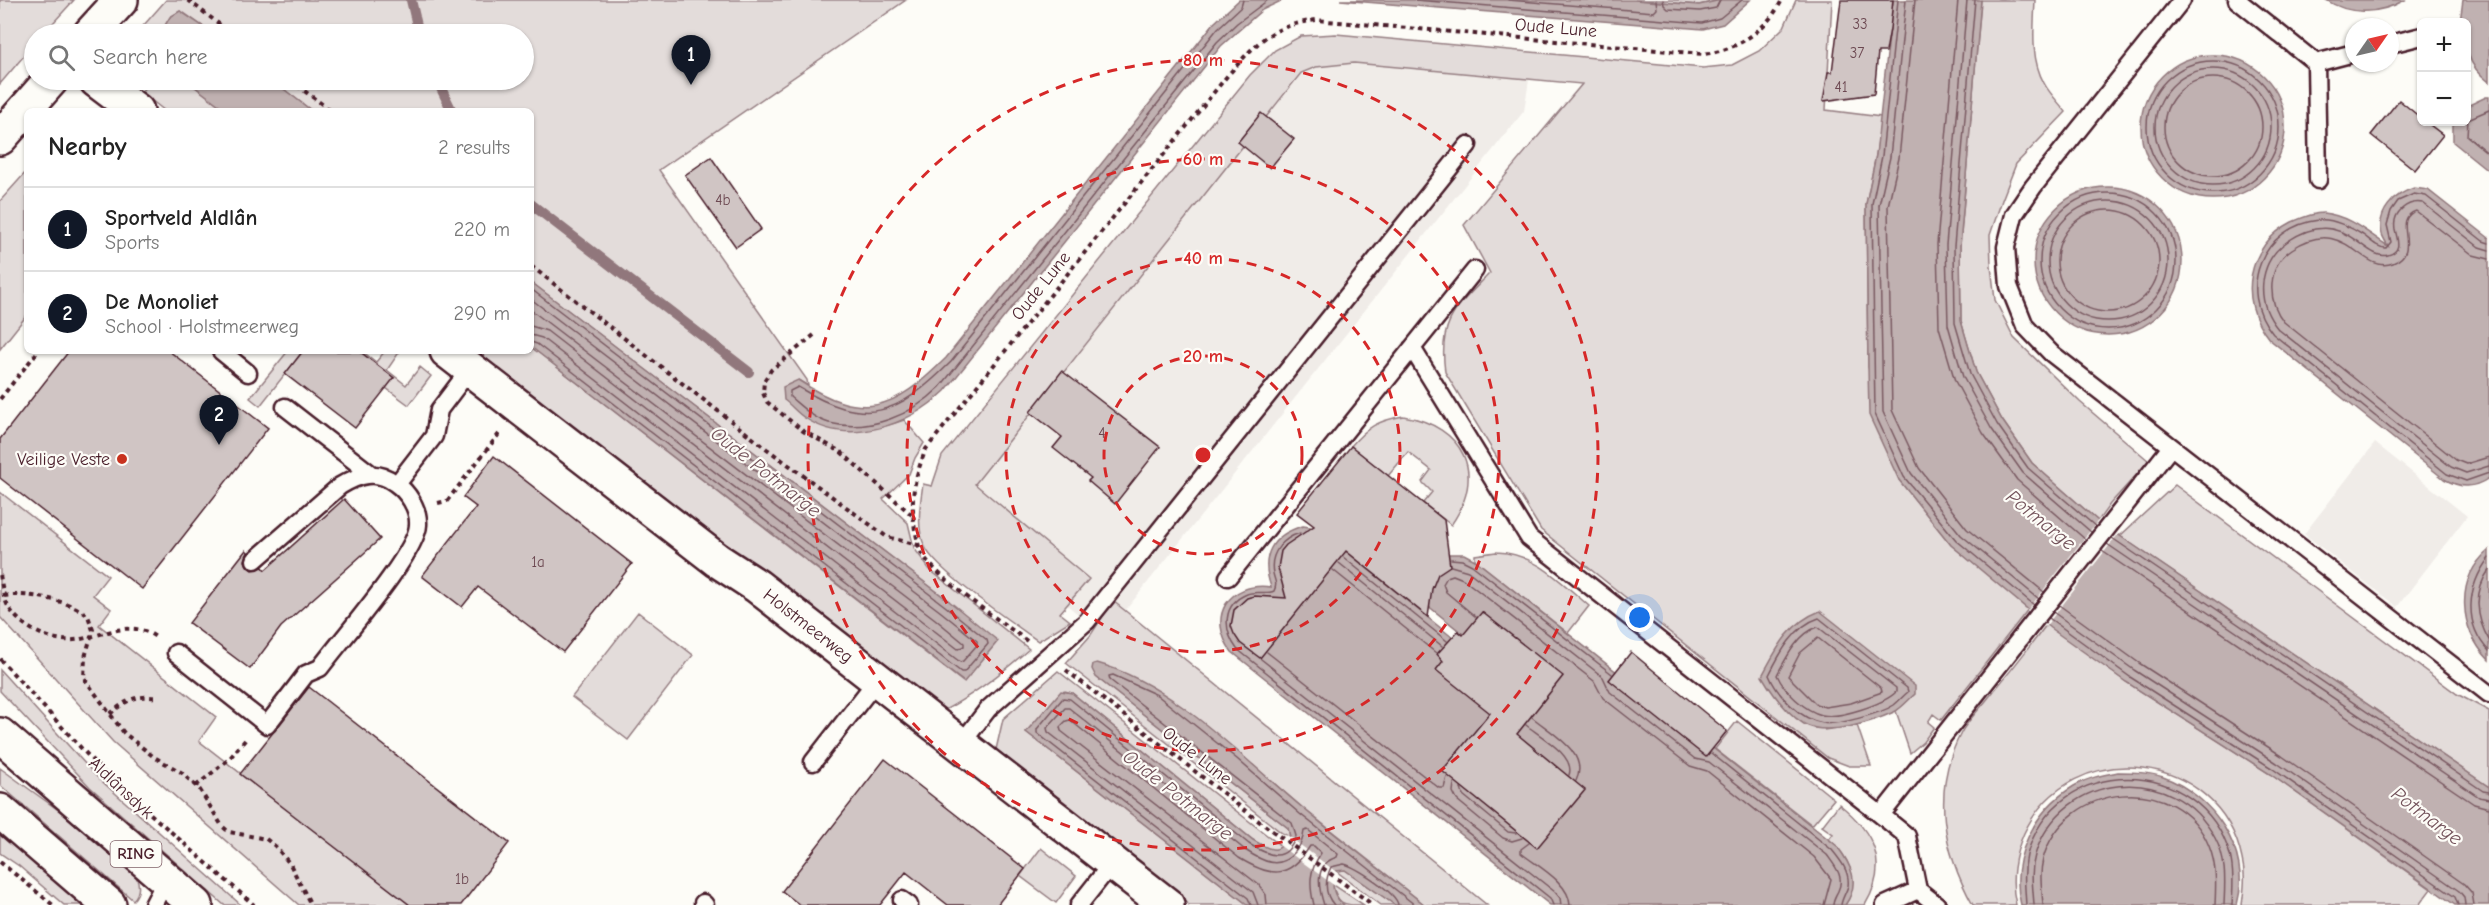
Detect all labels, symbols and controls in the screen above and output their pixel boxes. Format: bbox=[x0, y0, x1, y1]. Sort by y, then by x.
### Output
street label: Oude Lune bbox=[1514, 14, 1598, 42]
house number: 33 bbox=[1852, 15, 1868, 33]
north arrow bbox=[2345, 18, 2399, 72]
map controls bbox=[2417, 18, 2471, 126]
button: + bbox=[2417, 18, 2471, 72]
search box bbox=[24, 24, 534, 90]
pin: 1 bbox=[672, 36, 710, 85]
icon: search bbox=[45, 41, 78, 74]
text: Search here bbox=[93, 44, 208, 70]
house number: 37 bbox=[1850, 44, 1864, 62]
text: 80 m bbox=[1183, 50, 1223, 71]
button: − bbox=[2417, 72, 2471, 126]
house number: 41 bbox=[1834, 78, 1848, 96]
text: Nearby bbox=[48, 132, 127, 162]
text: 2 results bbox=[438, 136, 510, 159]
text: 60 m bbox=[1183, 149, 1223, 170]
house number: 4b bbox=[715, 191, 731, 209]
text: Sportveld Aldlân bbox=[105, 205, 257, 231]
text: 1 bbox=[64, 218, 71, 241]
text: 220 m bbox=[454, 218, 510, 241]
text: Sports bbox=[105, 231, 159, 254]
street label: Oude Lune bbox=[1007, 247, 1075, 325]
text: 40 m bbox=[1183, 248, 1223, 269]
text: De Monoliet bbox=[105, 289, 218, 315]
text: 2 bbox=[63, 302, 72, 325]
text: 290 m bbox=[454, 302, 510, 325]
text: School · Holstmeerweg bbox=[105, 315, 299, 338]
text: 20 m bbox=[1183, 346, 1223, 367]
pin: 2 bbox=[200, 396, 238, 445]
water label: Oude Potmarge bbox=[706, 422, 826, 522]
house number: 4 bbox=[1098, 424, 1106, 442]
centre of rings bbox=[1193, 445, 1213, 465]
place label: Veilige Veste bbox=[17, 449, 110, 470]
marker: Veilige Veste bbox=[115, 452, 129, 466]
water label: Potmarge bbox=[2002, 485, 2080, 555]
house number: 1a bbox=[531, 553, 545, 571]
street label: Holstmeerweg bbox=[759, 584, 857, 668]
your location bbox=[1625, 603, 1654, 632]
street label: Oude Lune bbox=[1158, 722, 1236, 790]
water label: Oude Potmarge bbox=[1118, 745, 1238, 845]
street label: Aldlânsdyk bbox=[84, 753, 158, 823]
water label: Potmarge bbox=[2387, 782, 2467, 850]
road number: RING bbox=[110, 841, 162, 867]
house number: 1b bbox=[455, 870, 469, 888]

